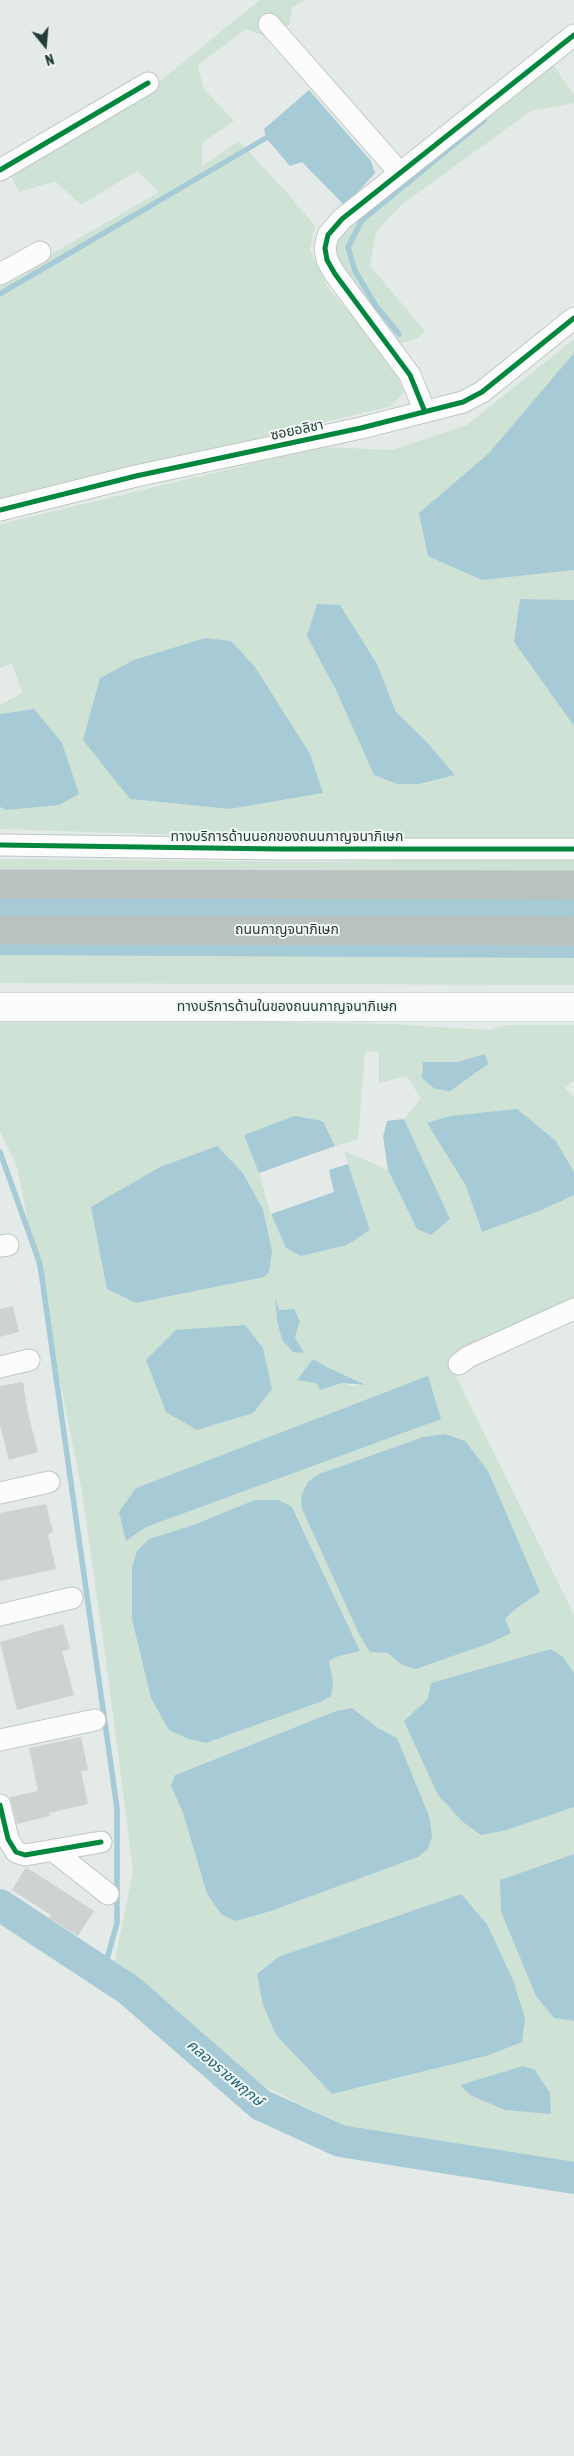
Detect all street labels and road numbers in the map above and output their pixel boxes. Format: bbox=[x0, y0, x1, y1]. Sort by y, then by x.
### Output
street label: ซอยอลิชา bbox=[269, 416, 325, 444]
street label: ทางบริการด้านนอกของถนนกาญจนาภิเษก bbox=[171, 829, 403, 845]
street label: ถนนกาญจนาภิเษก bbox=[235, 922, 339, 938]
street label: ทางบริการด้านในของถนนกาญจนาภิเษก bbox=[177, 999, 397, 1015]

